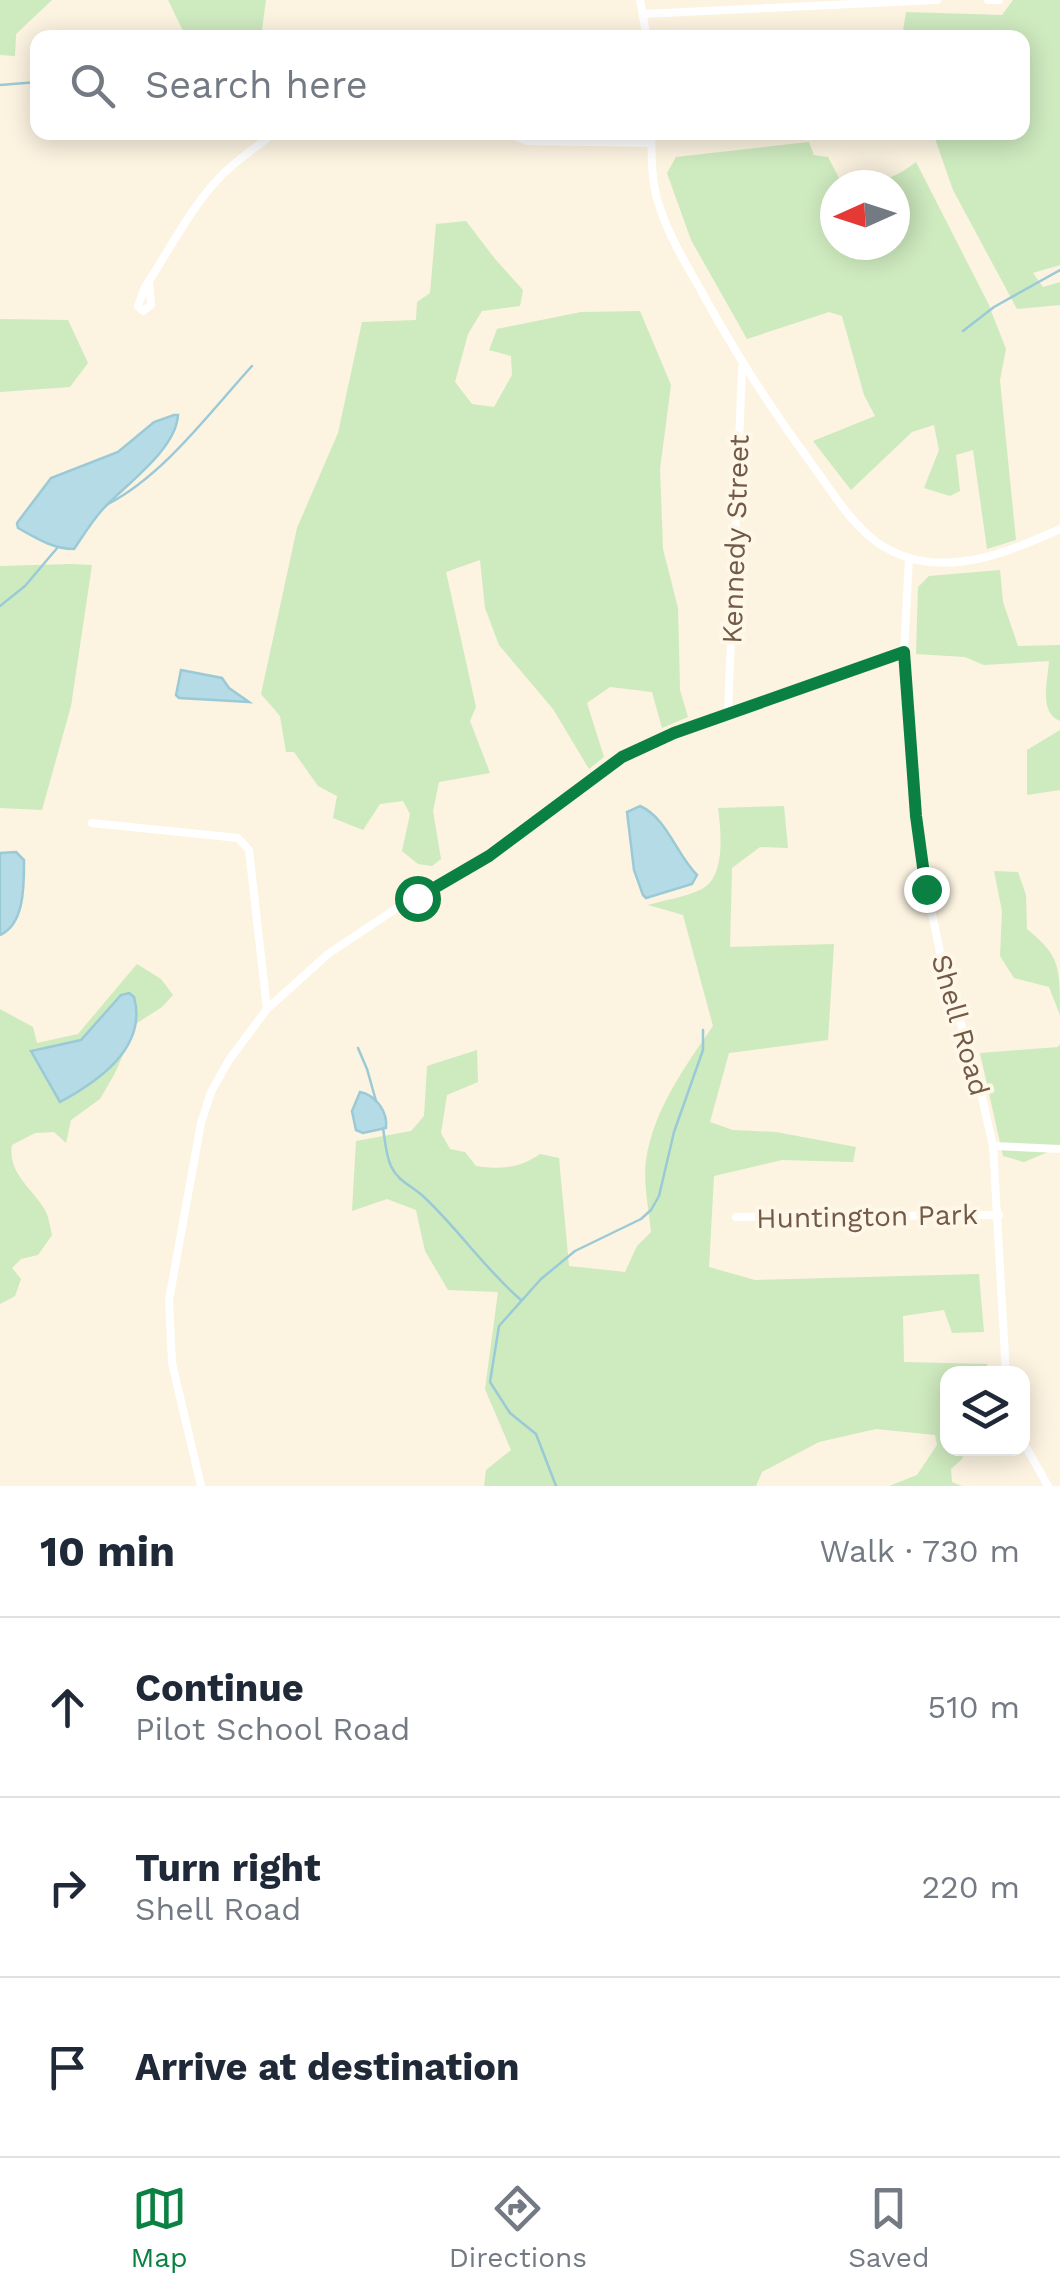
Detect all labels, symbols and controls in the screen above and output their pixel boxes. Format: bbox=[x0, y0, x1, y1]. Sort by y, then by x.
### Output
search box bbox=[30, 30, 1030, 140]
icon: search bbox=[65, 58, 120, 113]
text: Search here bbox=[145, 63, 368, 107]
north arrow bbox=[820, 170, 910, 260]
street label: Kennedy Street bbox=[715, 434, 756, 644]
route end bbox=[904, 867, 950, 913]
route start bbox=[395, 876, 441, 922]
street label: Shell Road bbox=[925, 951, 996, 1100]
street label: Huntington Park bbox=[756, 1198, 978, 1235]
map controls bbox=[940, 1366, 1030, 1456]
button: layers bbox=[940, 1366, 1030, 1456]
text: 10 min bbox=[40, 1527, 175, 1576]
text: Walk · 730 m bbox=[819, 1532, 1020, 1570]
text: Continue bbox=[135, 1666, 304, 1710]
icon: ahead bbox=[40, 1680, 95, 1735]
text: 510 m bbox=[928, 1688, 1020, 1726]
text: Pilot School Road bbox=[135, 1710, 410, 1748]
text: Turn right bbox=[135, 1846, 321, 1890]
icon: right bbox=[40, 1860, 95, 1915]
text: 220 m bbox=[921, 1868, 1020, 1906]
text: Shell Road bbox=[135, 1890, 301, 1928]
icon: arrive bbox=[40, 2040, 95, 2095]
text: Arrive at destination bbox=[135, 2045, 520, 2089]
tab: Map bbox=[131, 2181, 188, 2274]
tab: Directions bbox=[449, 2181, 587, 2274]
tab: Saved bbox=[848, 2181, 929, 2274]

